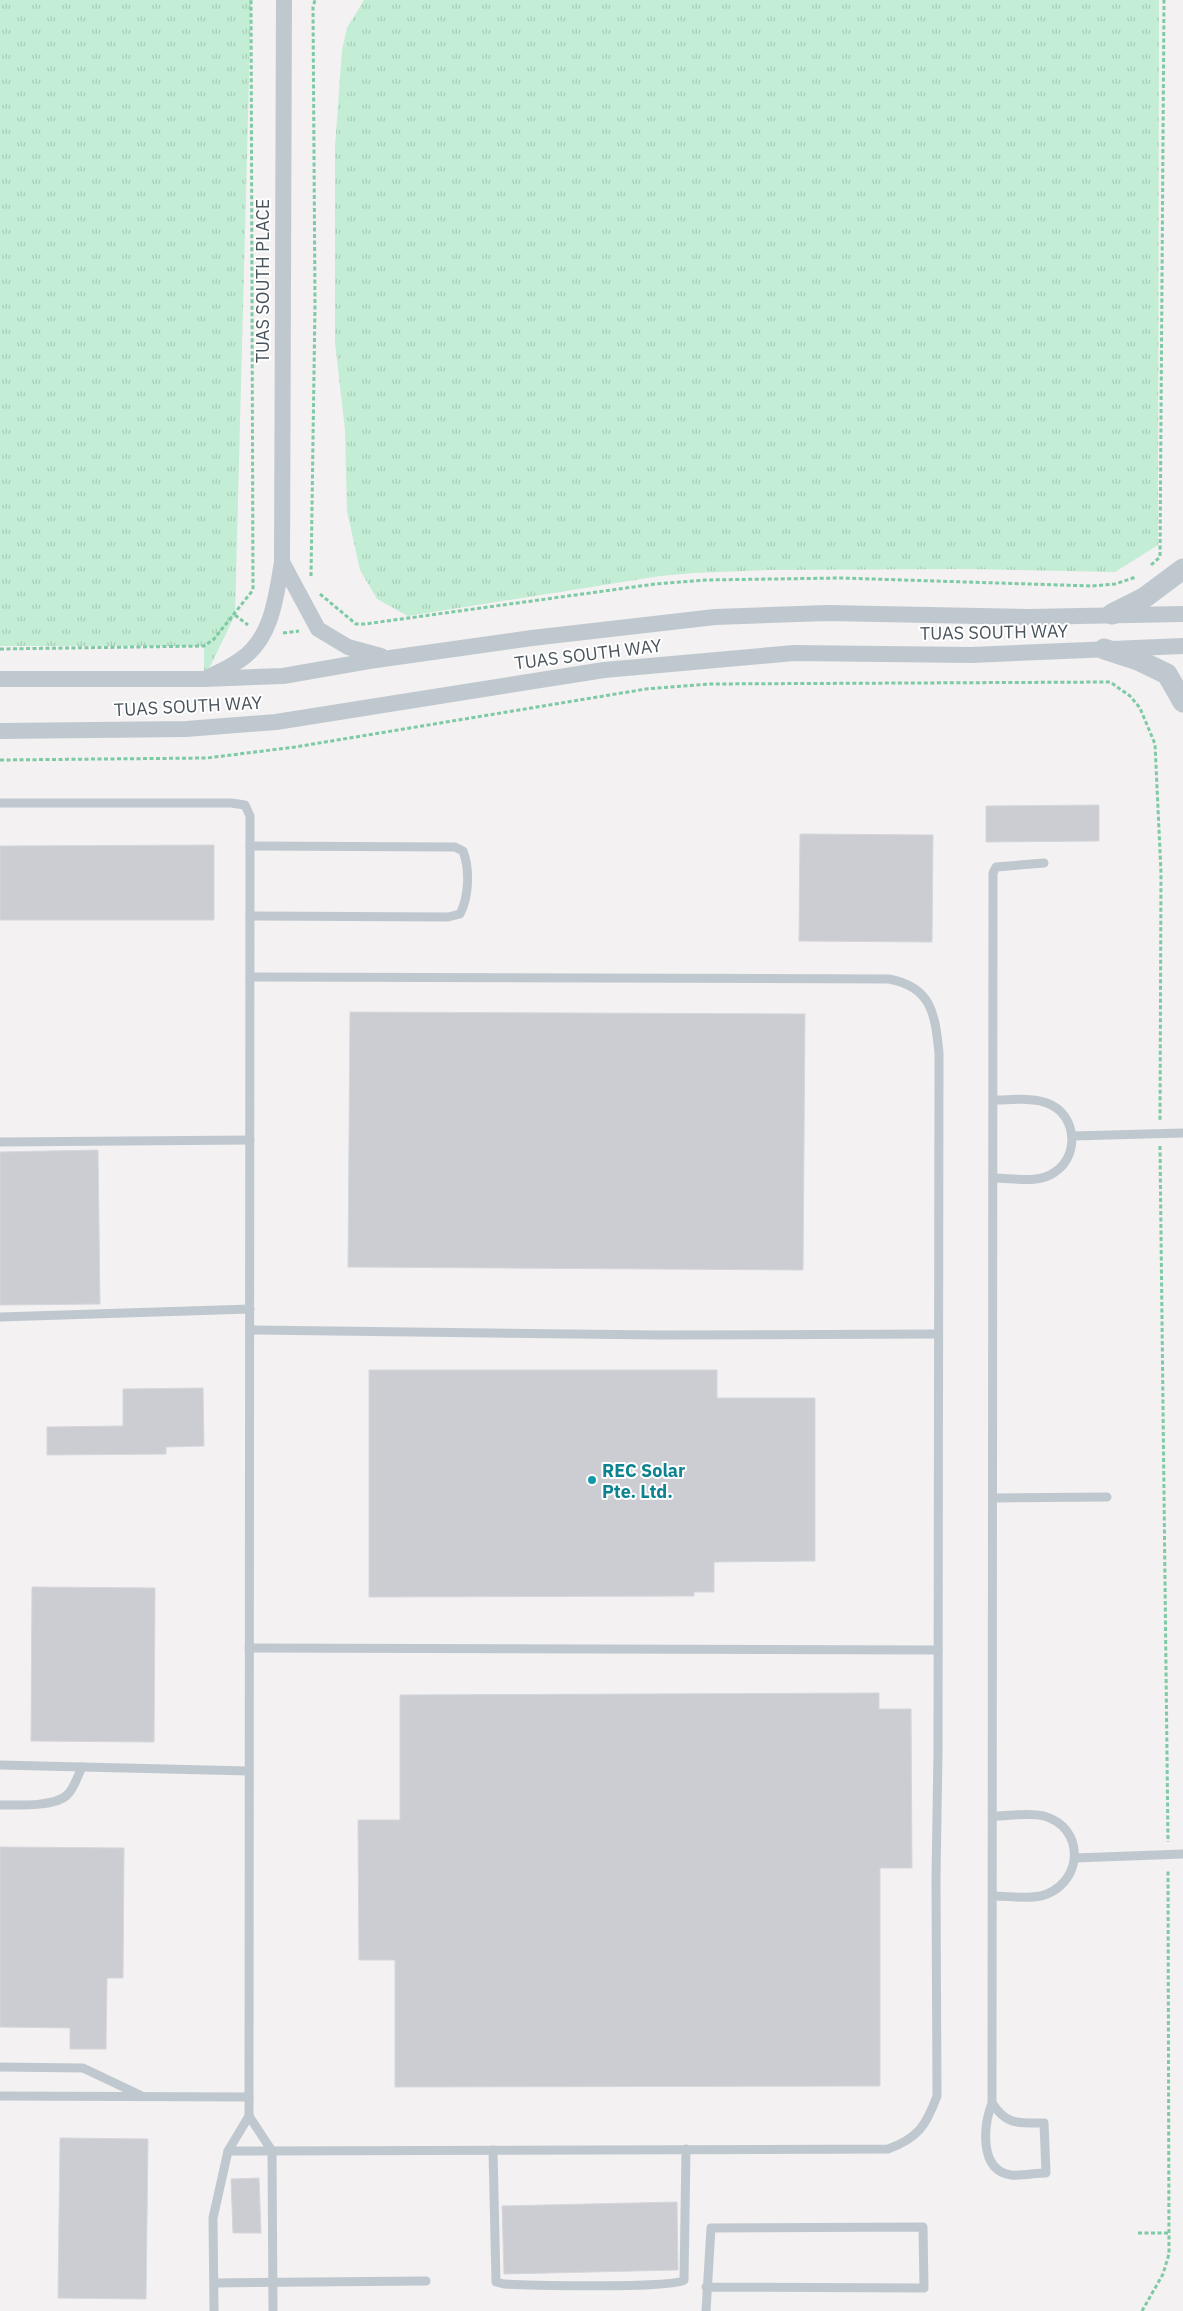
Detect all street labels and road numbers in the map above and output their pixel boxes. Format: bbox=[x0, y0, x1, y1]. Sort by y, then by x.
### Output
street label: TUAS SOUTH PLACE bbox=[251, 199, 274, 363]
street label: TUAS SOUTH WAY bbox=[920, 619, 1069, 645]
street label: TUAS SOUTH WAY bbox=[513, 634, 663, 674]
street label: TUAS SOUTH WAY bbox=[113, 691, 263, 721]

